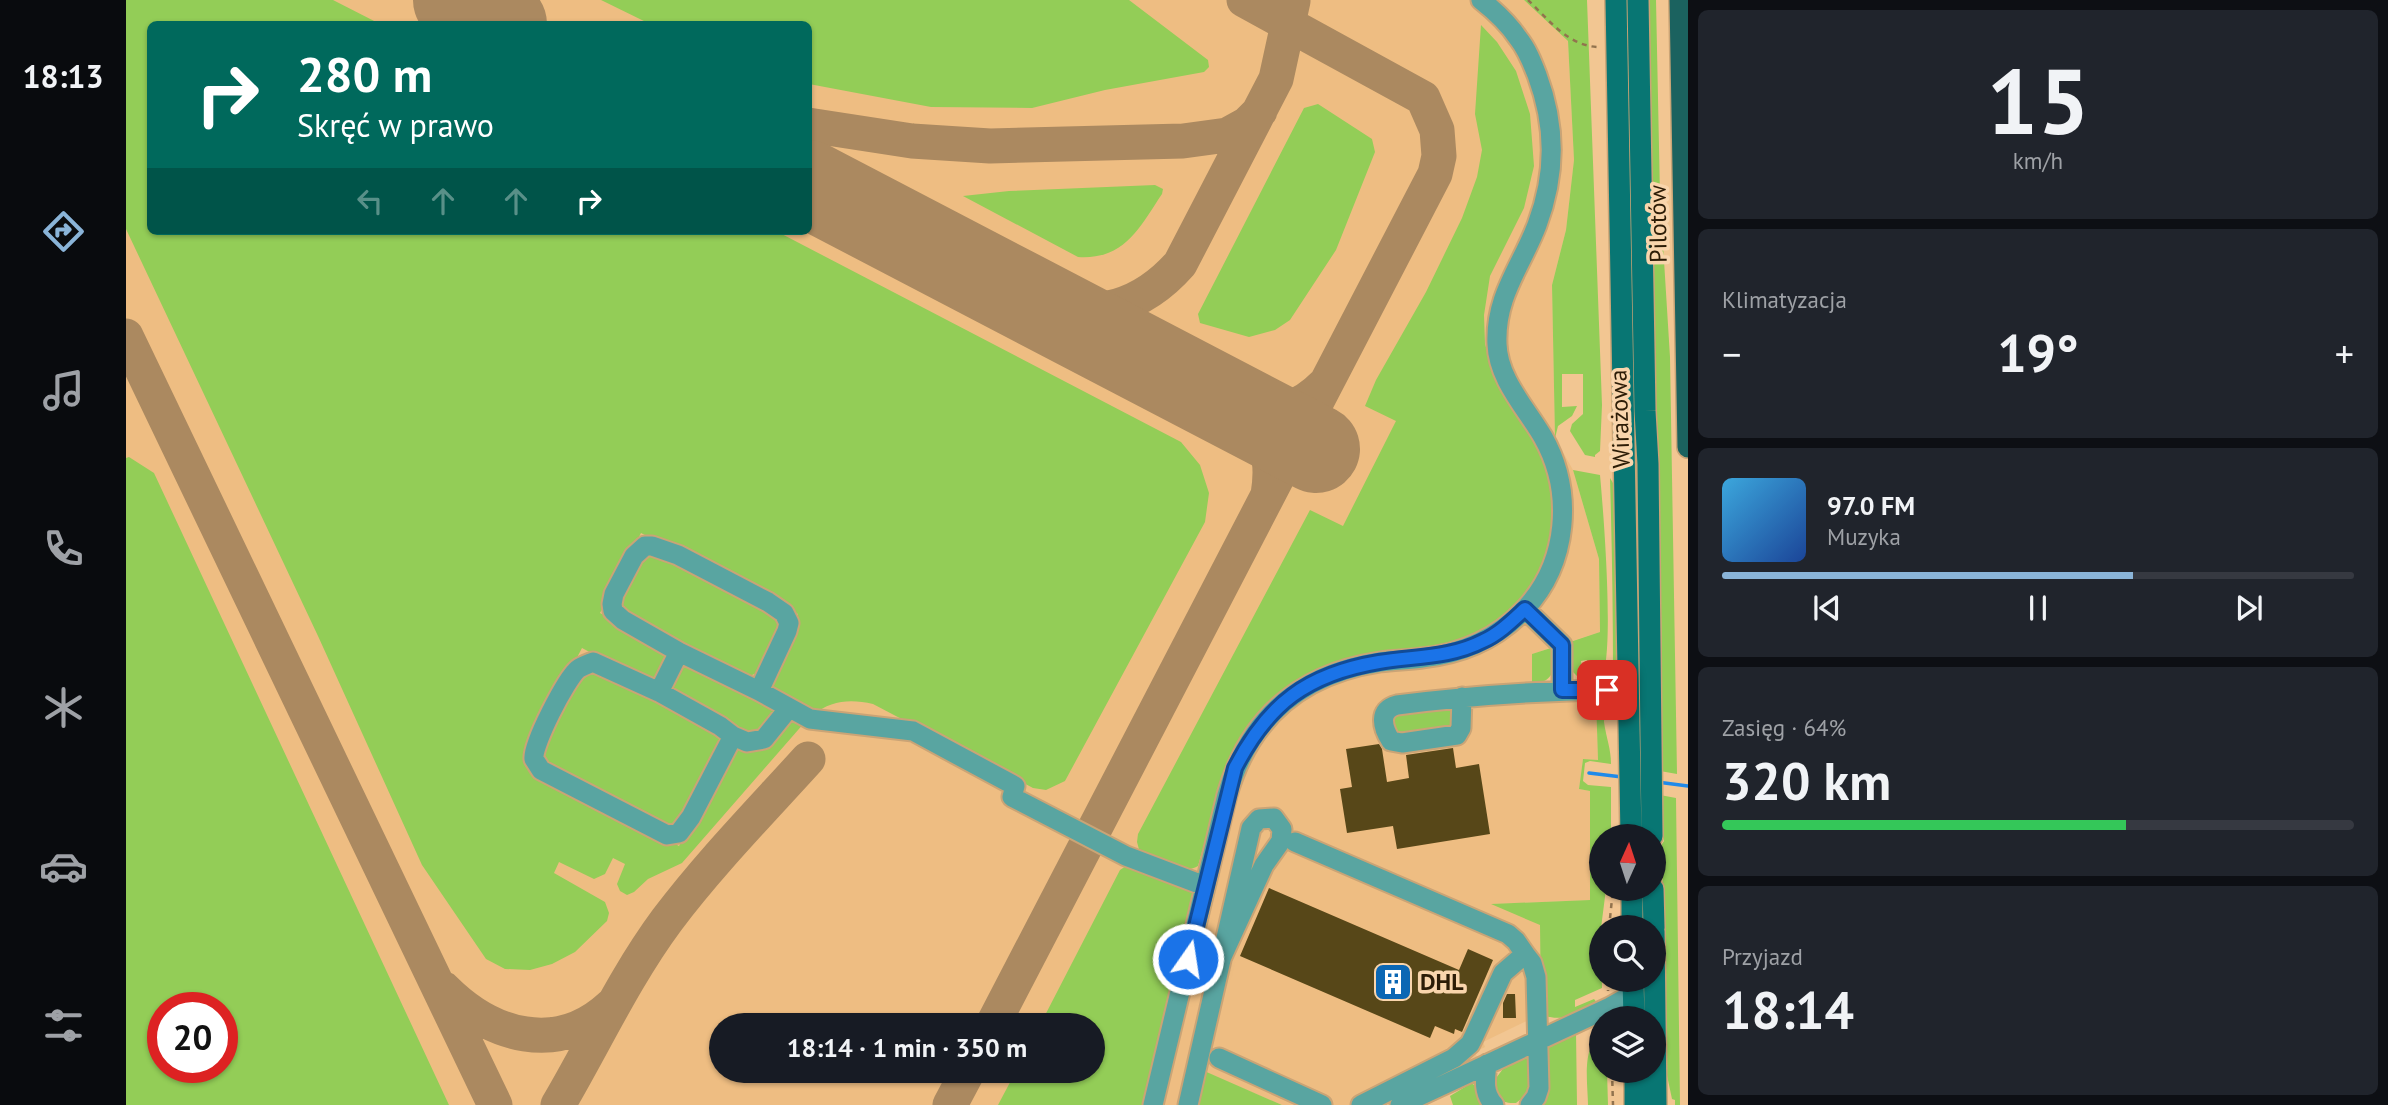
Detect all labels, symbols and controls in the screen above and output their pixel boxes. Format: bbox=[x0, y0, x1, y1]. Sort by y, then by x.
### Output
text: 15 bbox=[1986, 41, 2090, 159]
text: 280 m bbox=[297, 42, 432, 106]
icon: right bbox=[182, 49, 273, 140]
text: 18:13 bbox=[22, 55, 104, 97]
text: Skręć w prawo bbox=[297, 104, 494, 146]
text: km/h bbox=[2013, 146, 2063, 175]
icon: left bbox=[351, 182, 389, 220]
icon: ahead bbox=[424, 182, 462, 220]
icon: ahead bbox=[497, 182, 535, 220]
icon: right bbox=[570, 182, 608, 220]
street label: Pilotów bbox=[1641, 184, 1674, 263]
icon: directions bbox=[39, 207, 88, 256]
text: Klimatyzacja bbox=[1722, 285, 1847, 314]
text: 19° bbox=[1997, 319, 2079, 386]
text: − bbox=[1722, 329, 1741, 378]
text: + bbox=[2335, 329, 2354, 378]
icon: music bbox=[39, 366, 88, 415]
street label: Wirażowa bbox=[1602, 369, 1637, 469]
text: 97.0 FM bbox=[1827, 489, 1915, 522]
text: Muzyka bbox=[1827, 522, 1901, 551]
icon: phone bbox=[39, 524, 88, 573]
icon: previous bbox=[1808, 589, 1846, 627]
icon: pause bbox=[2019, 589, 2057, 627]
icon: next bbox=[2230, 589, 2268, 627]
pin bbox=[1577, 660, 1637, 720]
icon: arrive bbox=[1588, 671, 1626, 709]
icon: climate bbox=[39, 683, 88, 732]
text: Zasięg · 64% bbox=[1722, 713, 1846, 742]
text: 320 km bbox=[1722, 747, 1891, 814]
north arrow bbox=[1589, 824, 1666, 901]
map controls bbox=[1589, 824, 1666, 1083]
icon: car bbox=[39, 842, 88, 891]
button: search bbox=[1589, 915, 1666, 992]
position arrow bbox=[1151, 922, 1225, 996]
text: Przyjazd bbox=[1722, 942, 1803, 971]
building icon: DHL bbox=[1372, 961, 1414, 1003]
place label: DHL bbox=[1420, 966, 1464, 997]
text: 18:14 bbox=[1722, 976, 1854, 1043]
speed limit sign: 20 bbox=[147, 992, 238, 1083]
icon: filters bbox=[39, 1001, 88, 1050]
button: layers bbox=[1589, 1006, 1666, 1083]
text: 18:14 · 1 min · 350 m bbox=[787, 1031, 1027, 1064]

